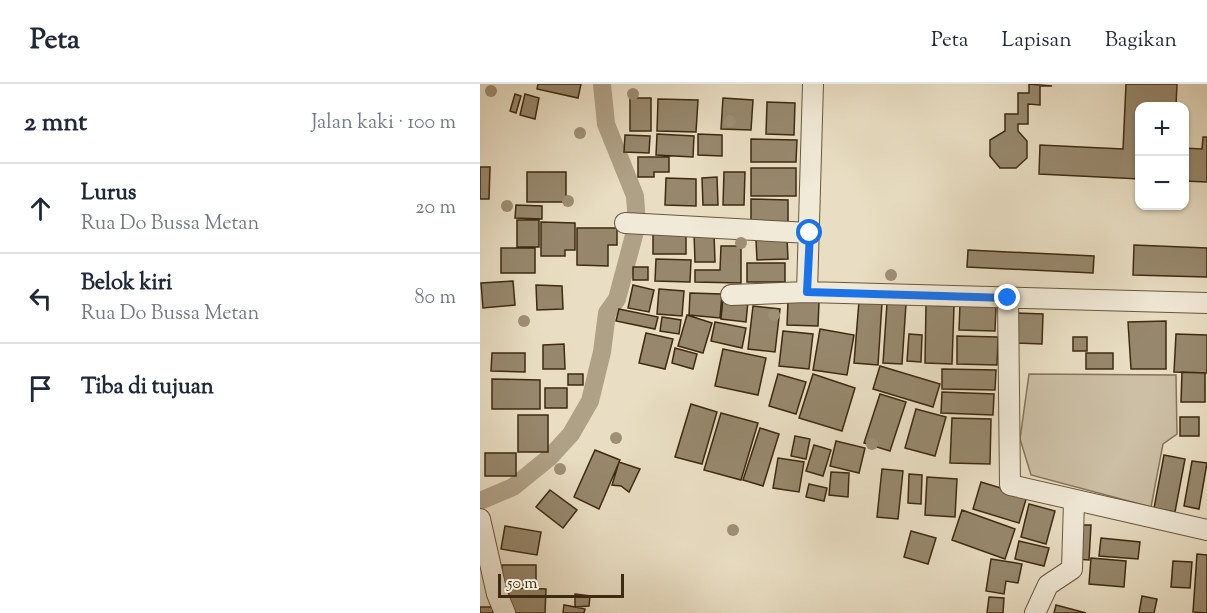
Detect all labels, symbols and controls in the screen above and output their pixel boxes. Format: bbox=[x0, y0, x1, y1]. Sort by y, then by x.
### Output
text: Peta bbox=[30, 21, 80, 61]
text: Peta bbox=[931, 26, 969, 56]
text: Lapisan bbox=[1002, 26, 1072, 56]
text: Bagikan bbox=[1105, 26, 1177, 56]
map controls bbox=[1135, 102, 1189, 210]
button: + bbox=[1135, 102, 1189, 156]
text: 2 mnt bbox=[24, 105, 87, 142]
text: Jalan kaki · 100 m bbox=[311, 109, 456, 138]
button: − bbox=[1135, 156, 1189, 210]
text: Lurus bbox=[81, 178, 137, 210]
icon: ahead bbox=[24, 192, 57, 225]
text: 20 m bbox=[415, 194, 456, 223]
text: Rua Do Bussa Metan bbox=[81, 210, 259, 239]
route start bbox=[796, 219, 822, 245]
text: Belok kiri bbox=[81, 268, 172, 300]
icon: left bbox=[24, 282, 57, 315]
text: 80 m bbox=[415, 284, 456, 313]
route end bbox=[994, 284, 1020, 310]
text: Rua Do Bussa Metan bbox=[81, 300, 259, 329]
icon: arrive bbox=[24, 372, 57, 405]
text: Tiba di tujuan bbox=[81, 372, 214, 404]
scale bar bbox=[498, 571, 624, 598]
text: 50 m bbox=[507, 573, 538, 596]

